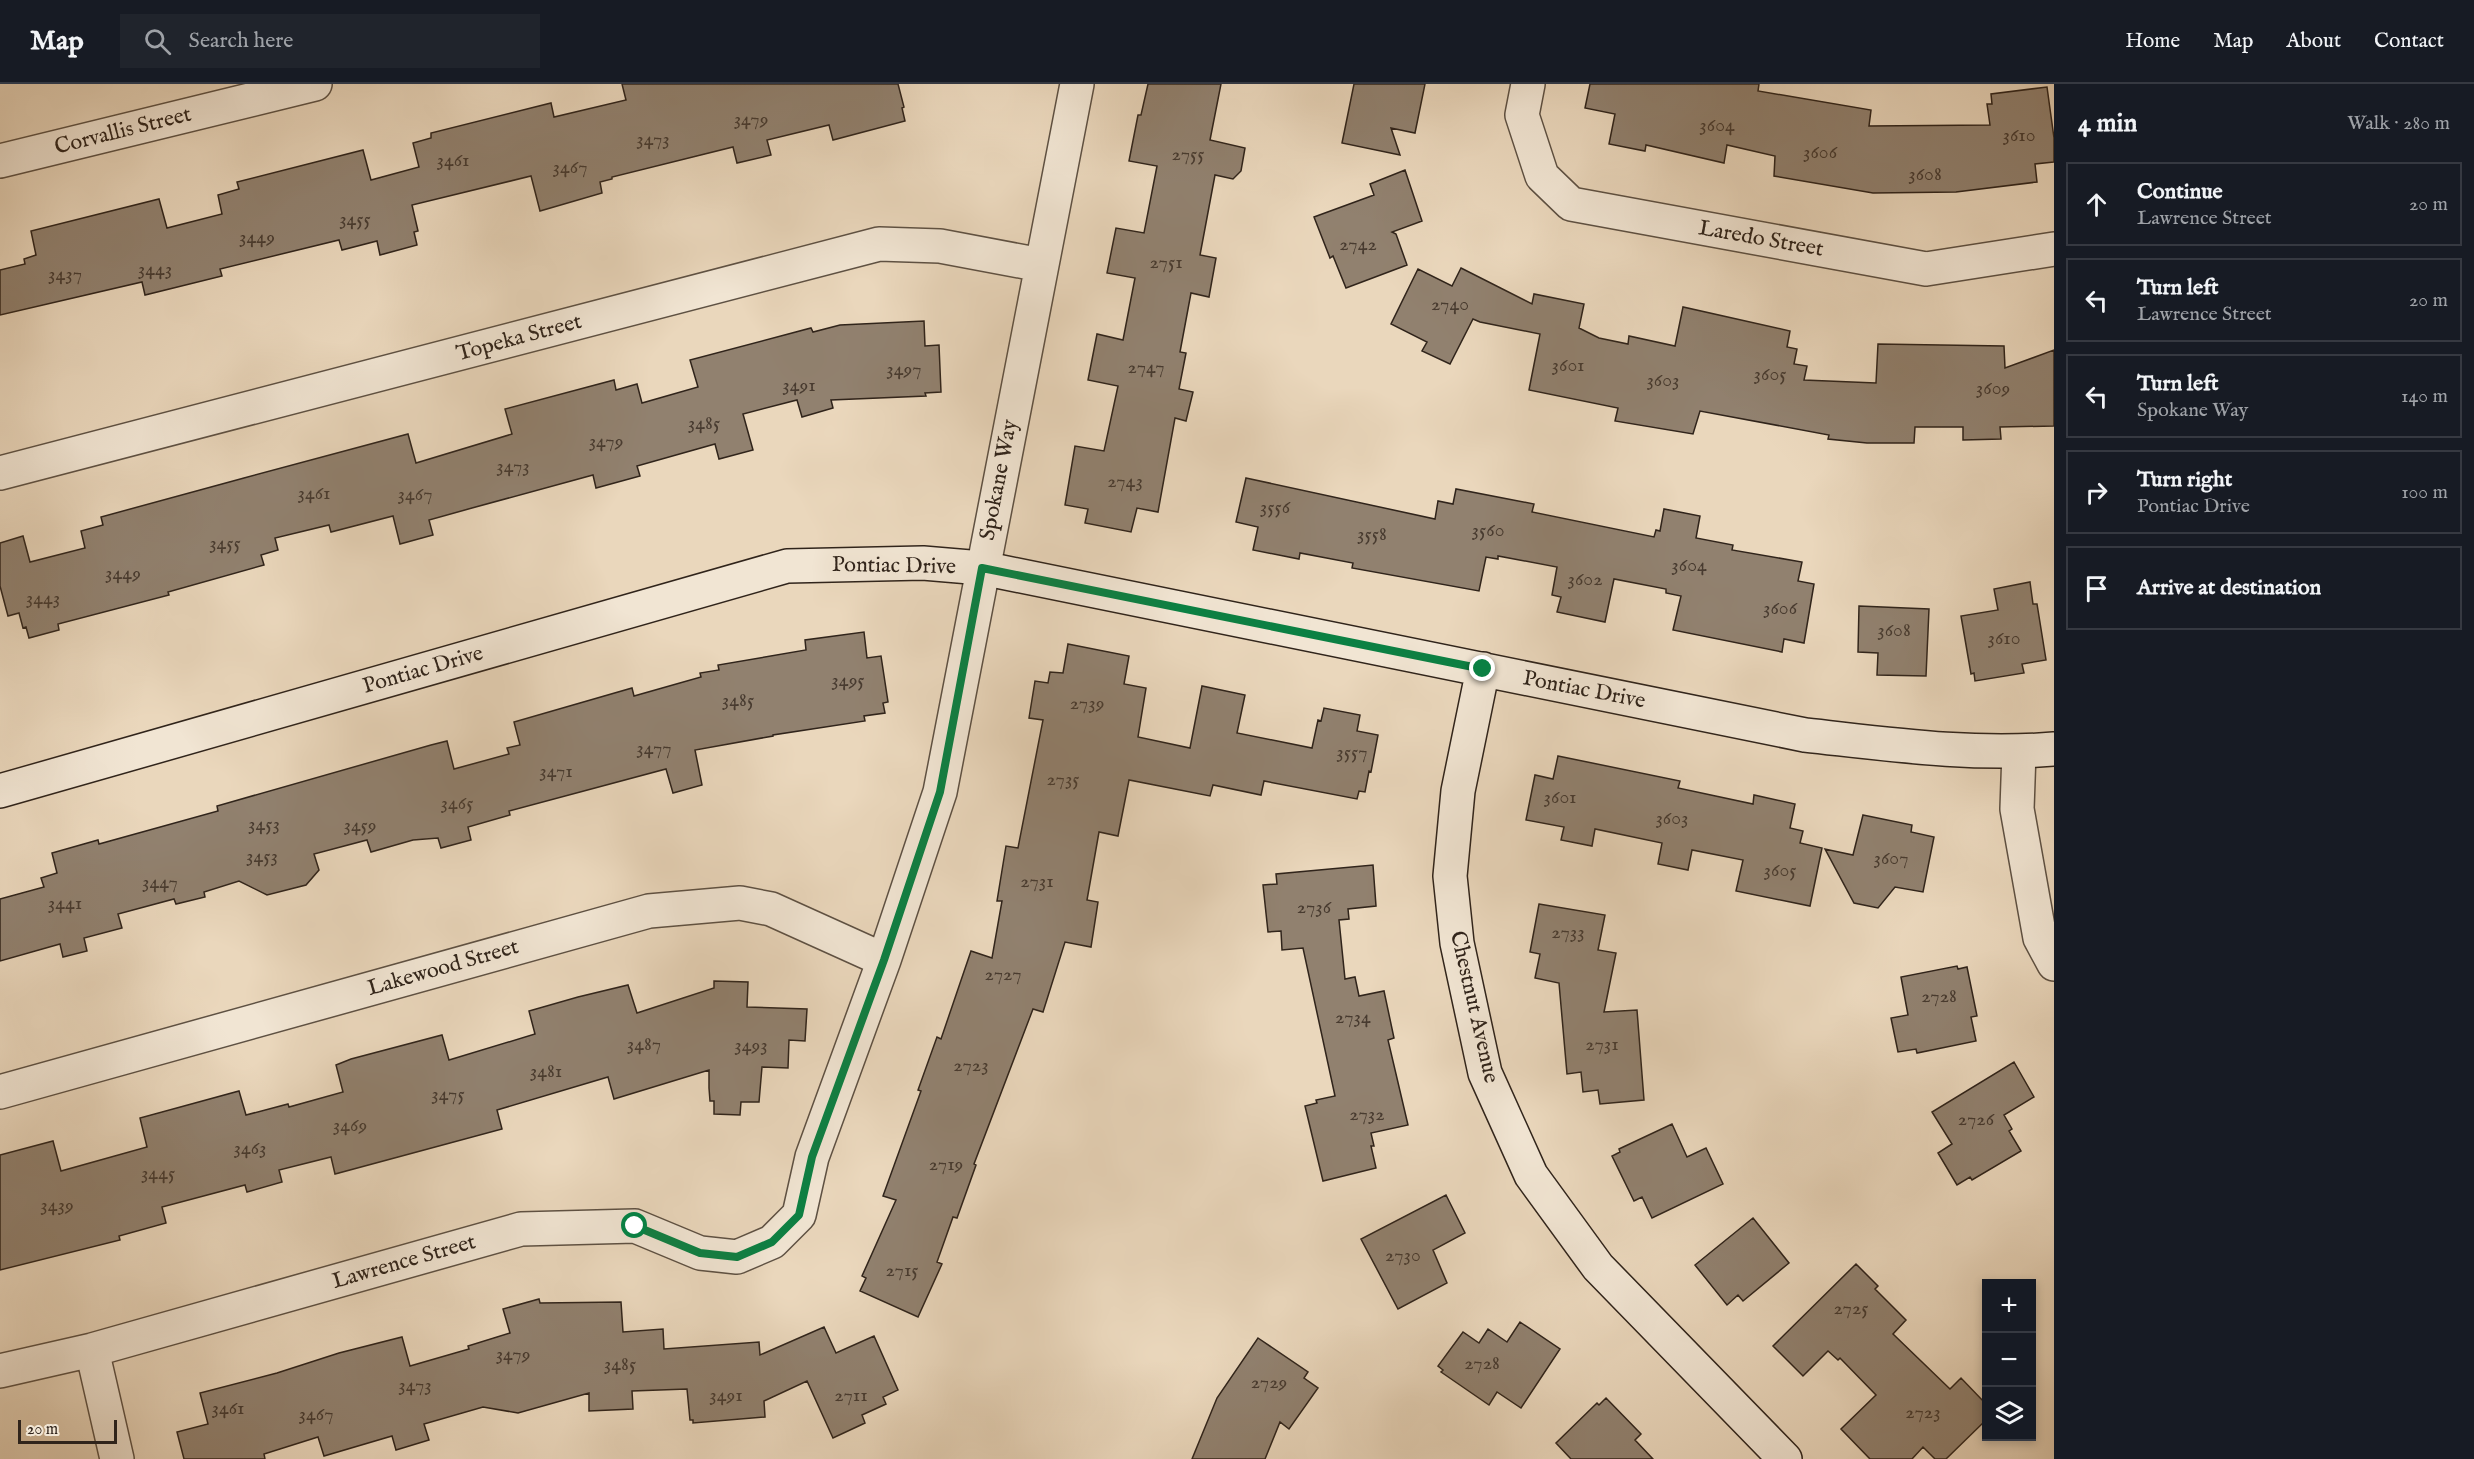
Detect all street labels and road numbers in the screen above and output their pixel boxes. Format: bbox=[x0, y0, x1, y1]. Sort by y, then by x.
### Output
street label: Corvallis Street bbox=[52, 100, 195, 162]
street label: Laredo Street bbox=[1696, 214, 1826, 264]
street label: Topeka Street bbox=[453, 308, 585, 368]
street label: Spokane Way bbox=[974, 417, 1024, 543]
street label: Pontiac Drive bbox=[832, 551, 956, 581]
street label: Pontiac Drive bbox=[359, 639, 487, 701]
street label: Pontiac Drive bbox=[1520, 664, 1648, 716]
street label: Chestnut Avenue bbox=[1443, 928, 1505, 1086]
street label: Lakewood Street bbox=[364, 933, 522, 1003]
street label: Lawrence Street bbox=[329, 1228, 480, 1296]

